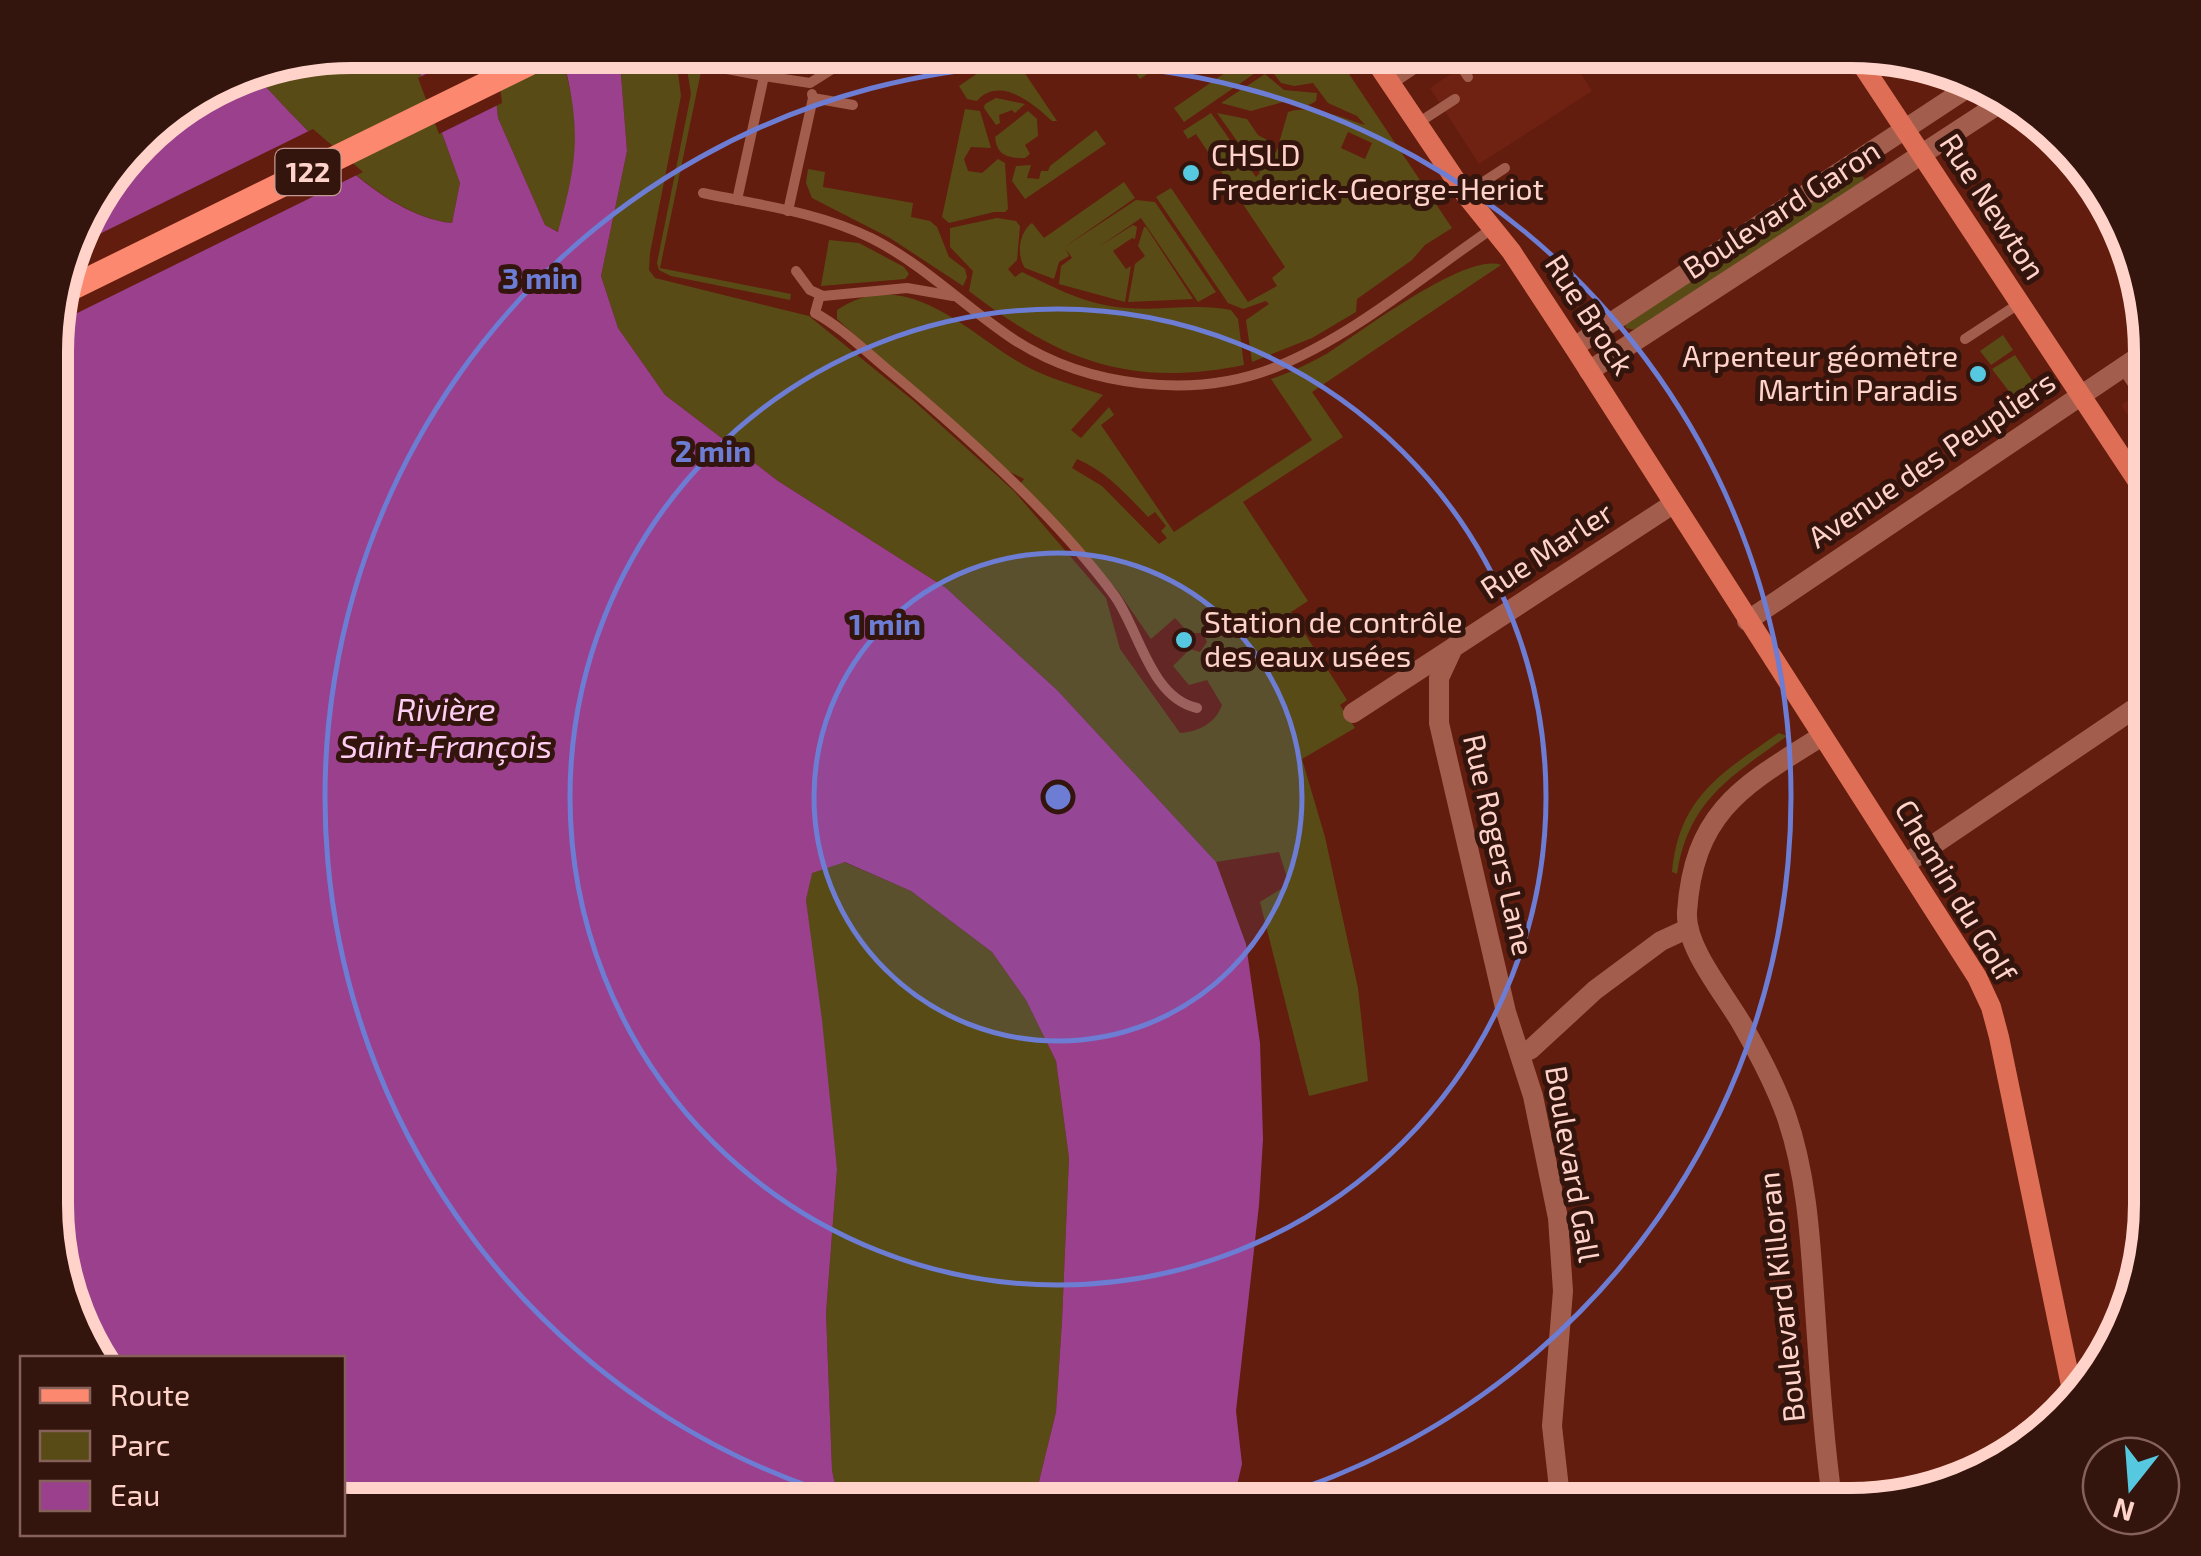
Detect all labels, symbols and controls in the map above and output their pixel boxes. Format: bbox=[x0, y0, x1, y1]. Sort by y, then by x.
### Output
street label: Rue Newton bbox=[1933, 126, 2054, 285]
street label: Boulevard Garon bbox=[1676, 131, 1886, 285]
place label: CHSLD Frederick-George-Heriot bbox=[1211, 136, 1544, 206]
road number: 122 bbox=[276, 149, 340, 195]
marker: CHSLD Frederick-George-Heriot bbox=[1180, 162, 1202, 184]
street label: Rue Brock bbox=[1539, 247, 1643, 381]
text: 3 min bbox=[502, 259, 578, 295]
place label: Arpenteur géomètre Martin Paradis bbox=[1682, 337, 1958, 407]
street label: Avenue des Peupliers bbox=[1800, 362, 2061, 554]
marker: Arpenteur géomètre Martin Paradis bbox=[1967, 363, 1989, 385]
text: 2 min bbox=[675, 432, 751, 468]
street label: Rue Marler bbox=[1473, 493, 1619, 605]
place label: Station de contrôle des eaux usées bbox=[1204, 603, 1463, 673]
text: 1 min bbox=[849, 605, 921, 641]
marker: Station de contrôle des eaux usées bbox=[1173, 629, 1195, 651]
water label: Rivière Saint-François bbox=[340, 689, 552, 766]
street label: Rue Rogers Lane bbox=[1457, 730, 1543, 959]
centre of rings bbox=[1040, 779, 1076, 815]
street label: Chemin du Golf bbox=[1888, 793, 2025, 988]
street label: Boulevard Gall bbox=[1539, 1063, 1609, 1265]
street label: Boulevard Killoran bbox=[1749, 1170, 1811, 1424]
legend bbox=[20, 1356, 345, 1536]
text: Route bbox=[110, 1376, 190, 1412]
text: Parc bbox=[110, 1426, 170, 1462]
north arrow bbox=[2081, 1436, 2181, 1536]
text: Eau bbox=[110, 1476, 160, 1512]
text: N bbox=[2109, 1492, 2138, 1530]

